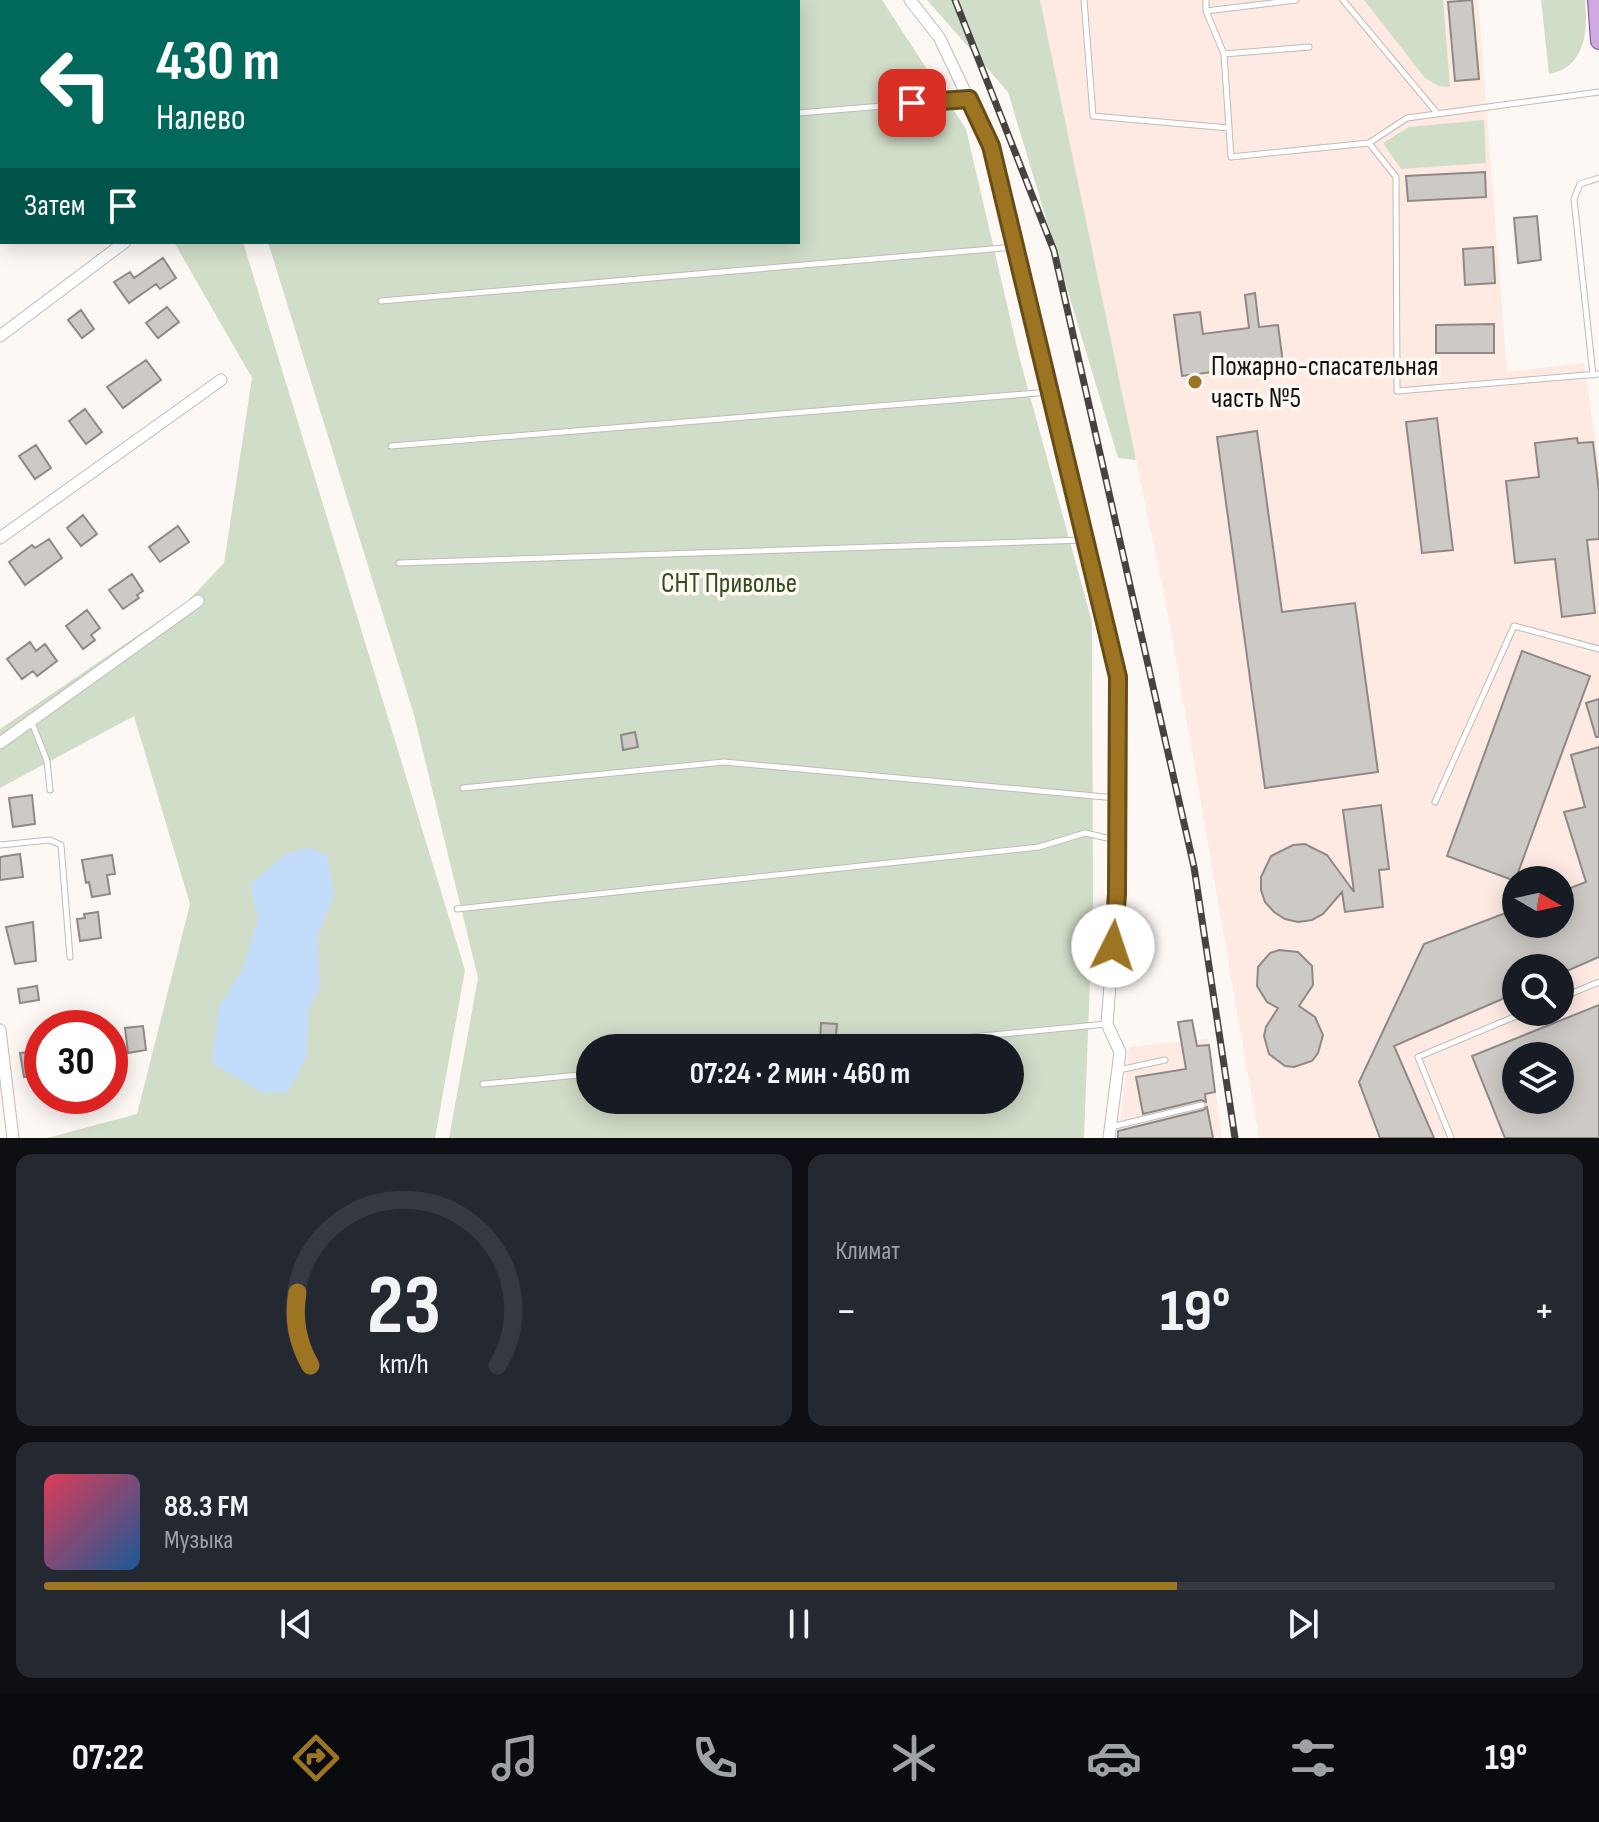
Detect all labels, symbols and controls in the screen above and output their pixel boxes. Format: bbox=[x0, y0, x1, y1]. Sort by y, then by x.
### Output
text: 430 m bbox=[156, 29, 280, 96]
icon: left bbox=[24, 32, 128, 136]
pin bbox=[878, 69, 946, 137]
icon: arrive bbox=[890, 81, 934, 125]
text: Налево bbox=[156, 97, 246, 140]
icon: arrive bbox=[101, 184, 145, 228]
text: Затем bbox=[24, 188, 85, 224]
place label: Пожарно-спасательная часть №5 bbox=[1211, 350, 1439, 415]
marker: Пожарно-спасательная часть №5 bbox=[1186, 373, 1204, 391]
park label: СНТ Приволье bbox=[661, 567, 797, 600]
north arrow bbox=[1502, 866, 1574, 938]
map controls bbox=[1502, 866, 1574, 1114]
position arrow bbox=[1071, 904, 1155, 988]
button: search bbox=[1502, 954, 1574, 1026]
speed limit sign: 30 bbox=[24, 1010, 128, 1114]
button: layers bbox=[1502, 1042, 1574, 1114]
text: 07:24 · 2 мин · 460 m bbox=[690, 1056, 910, 1092]
text: Климат bbox=[836, 1236, 900, 1267]
text: 23 bbox=[367, 1257, 441, 1357]
text: 19° bbox=[1160, 1276, 1231, 1348]
text: − bbox=[836, 1285, 857, 1338]
text: + bbox=[1533, 1285, 1555, 1338]
text: km/h bbox=[379, 1347, 428, 1382]
text: 88.3 FM bbox=[164, 1489, 249, 1525]
text: Музыка bbox=[164, 1525, 233, 1556]
icon: previous bbox=[274, 1602, 318, 1646]
icon: pause bbox=[777, 1602, 821, 1646]
icon: next bbox=[1281, 1602, 1325, 1646]
icon: directions bbox=[288, 1730, 344, 1786]
icon: music bbox=[487, 1730, 543, 1786]
icon: phone bbox=[687, 1730, 743, 1786]
icon: climate bbox=[886, 1730, 942, 1786]
icon: car bbox=[1086, 1730, 1142, 1786]
icon: filters bbox=[1285, 1730, 1341, 1786]
text: 07:22 bbox=[72, 1737, 144, 1780]
text: 19° bbox=[1485, 1737, 1527, 1780]

